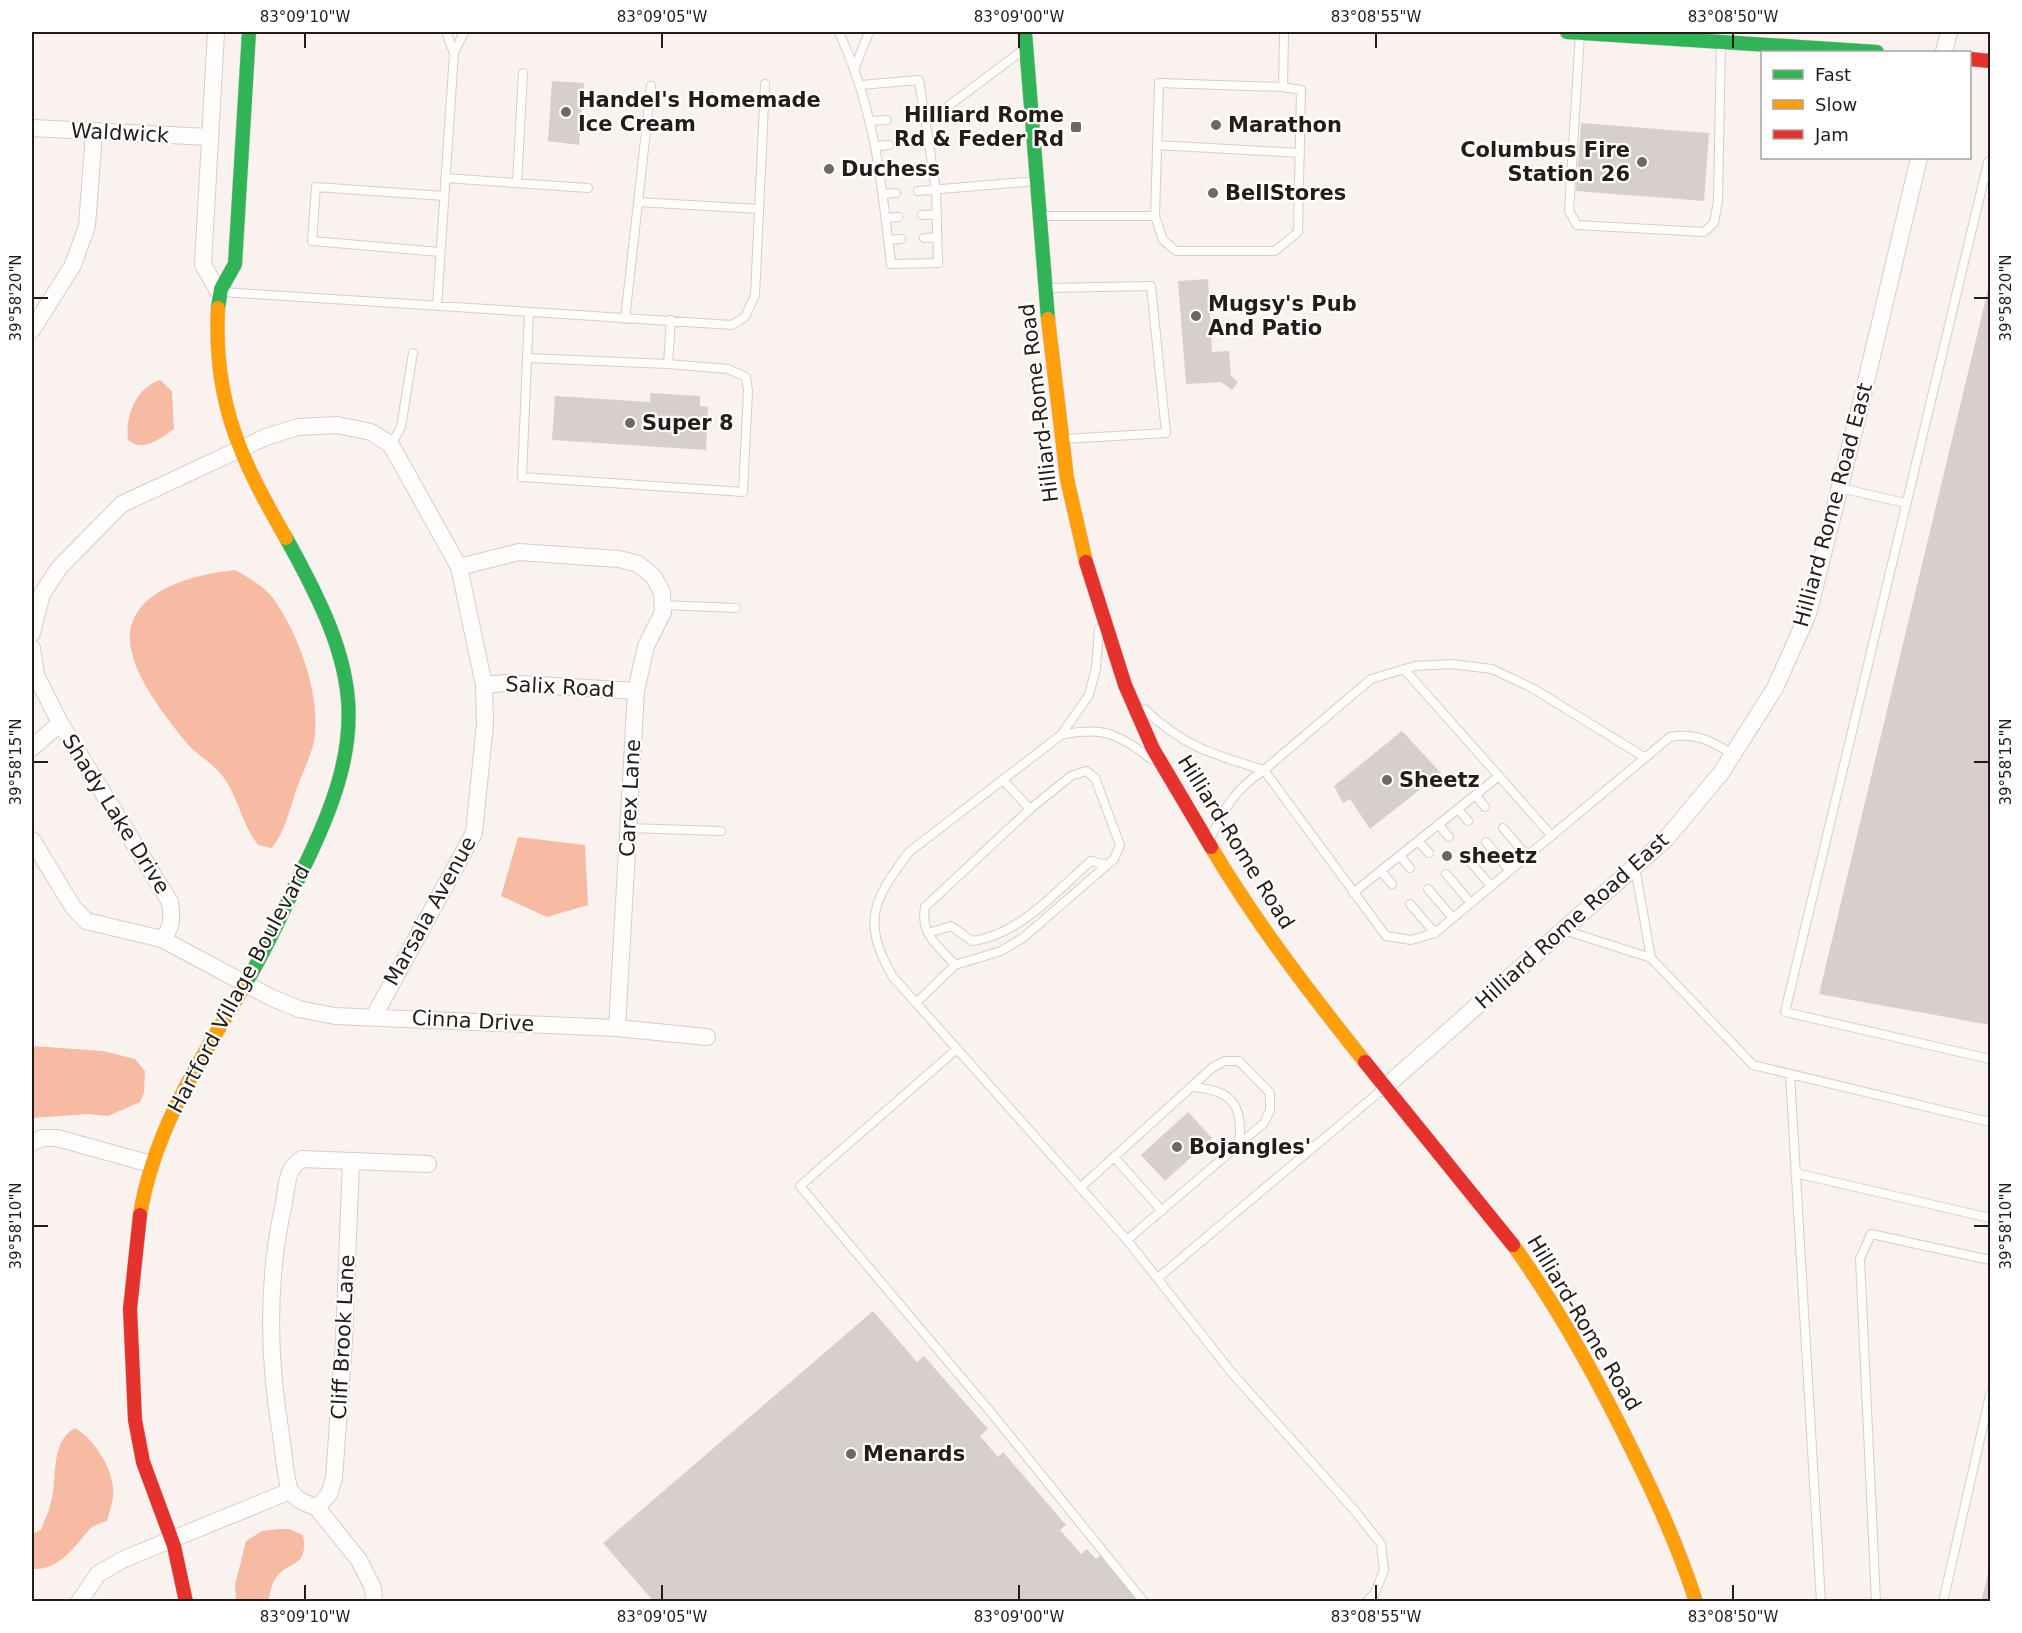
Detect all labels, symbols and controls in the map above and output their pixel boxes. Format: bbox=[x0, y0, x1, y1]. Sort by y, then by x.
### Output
text: 83°09'10"W bbox=[260, 8, 350, 26]
text: 83°09'05"W bbox=[617, 8, 707, 26]
text: 83°09'00"W bbox=[974, 8, 1064, 26]
text: 83°08'55"W bbox=[1331, 8, 1421, 26]
text: 83°08'50"W bbox=[1688, 8, 1778, 26]
legend bbox=[1761, 51, 1971, 159]
text: Fast bbox=[1815, 64, 1851, 85]
place label: Handel's Homemade Ice Cream bbox=[578, 88, 821, 136]
text: Slow bbox=[1815, 94, 1857, 115]
place label: Hilliard Rome Rd & Feder Rd bbox=[894, 103, 1064, 151]
marker: Handel's Homemade Ice Cream bbox=[559, 105, 573, 119]
place label: Marathon bbox=[1228, 113, 1342, 137]
street label: Waldwick bbox=[70, 118, 170, 148]
marker: Marathon bbox=[1209, 118, 1223, 132]
marker: Hilliard Rome Rd & Feder Rd bbox=[1069, 120, 1083, 134]
text: Jam bbox=[1814, 124, 1849, 145]
place label: Columbus Fire Station 26 bbox=[1460, 138, 1630, 186]
marker: Columbus Fire Station 26 bbox=[1635, 155, 1649, 169]
place label: Duchess bbox=[841, 157, 940, 181]
marker: Duchess bbox=[822, 162, 836, 176]
place label: BellStores bbox=[1225, 181, 1346, 205]
marker: BellStores bbox=[1206, 186, 1220, 200]
text: 39°58'20"N bbox=[7, 254, 25, 342]
text: 39°58'20"N bbox=[1997, 254, 2015, 342]
place label: Mugsy's Pub And Patio bbox=[1208, 292, 1357, 340]
street label: Hilliard-Rome Road bbox=[1015, 302, 1063, 504]
marker: Mugsy's Pub And Patio bbox=[1189, 309, 1203, 323]
street label: Hilliard Rome Road East bbox=[1789, 380, 1877, 630]
place label: Super 8 bbox=[642, 411, 734, 435]
marker: Super 8 bbox=[623, 416, 637, 430]
street label: Salix Road bbox=[505, 672, 615, 702]
text: 39°58'15"N bbox=[7, 718, 25, 806]
text: 39°58'15"N bbox=[1997, 718, 2015, 806]
street label: Shady Lake Drive bbox=[57, 730, 175, 898]
street label: Carex Lane bbox=[615, 738, 645, 858]
street label: Hilliard-Rome Road bbox=[1173, 751, 1299, 933]
place label: Sheetz bbox=[1399, 768, 1480, 792]
marker: Sheetz bbox=[1380, 773, 1394, 787]
street label: Hilliard Rome Road East bbox=[1471, 828, 1673, 1014]
street label: Marsala Avenue bbox=[379, 832, 481, 990]
place label: sheetz bbox=[1459, 844, 1537, 868]
marker: sheetz bbox=[1440, 849, 1454, 863]
street label: Hartford Village Boulevard bbox=[163, 861, 315, 1117]
street label: Cinna Drive bbox=[411, 1006, 535, 1036]
place label: Bojangles' bbox=[1189, 1135, 1311, 1159]
marker: Bojangles' bbox=[1170, 1140, 1184, 1154]
text: 39°58'10"N bbox=[7, 1182, 25, 1270]
text: 39°58'10"N bbox=[1997, 1182, 2015, 1270]
street label: Hilliard-Rome Road bbox=[1522, 1231, 1646, 1415]
street label: Cliff Brook Lane bbox=[327, 1254, 359, 1420]
place label: Menards bbox=[863, 1442, 965, 1466]
marker: Menards bbox=[844, 1447, 858, 1461]
text: 83°09'10"W bbox=[260, 1608, 350, 1626]
text: 83°09'05"W bbox=[617, 1608, 707, 1626]
text: 83°09'00"W bbox=[974, 1608, 1064, 1626]
text: 83°08'55"W bbox=[1331, 1608, 1421, 1626]
text: 83°08'50"W bbox=[1688, 1608, 1778, 1626]

